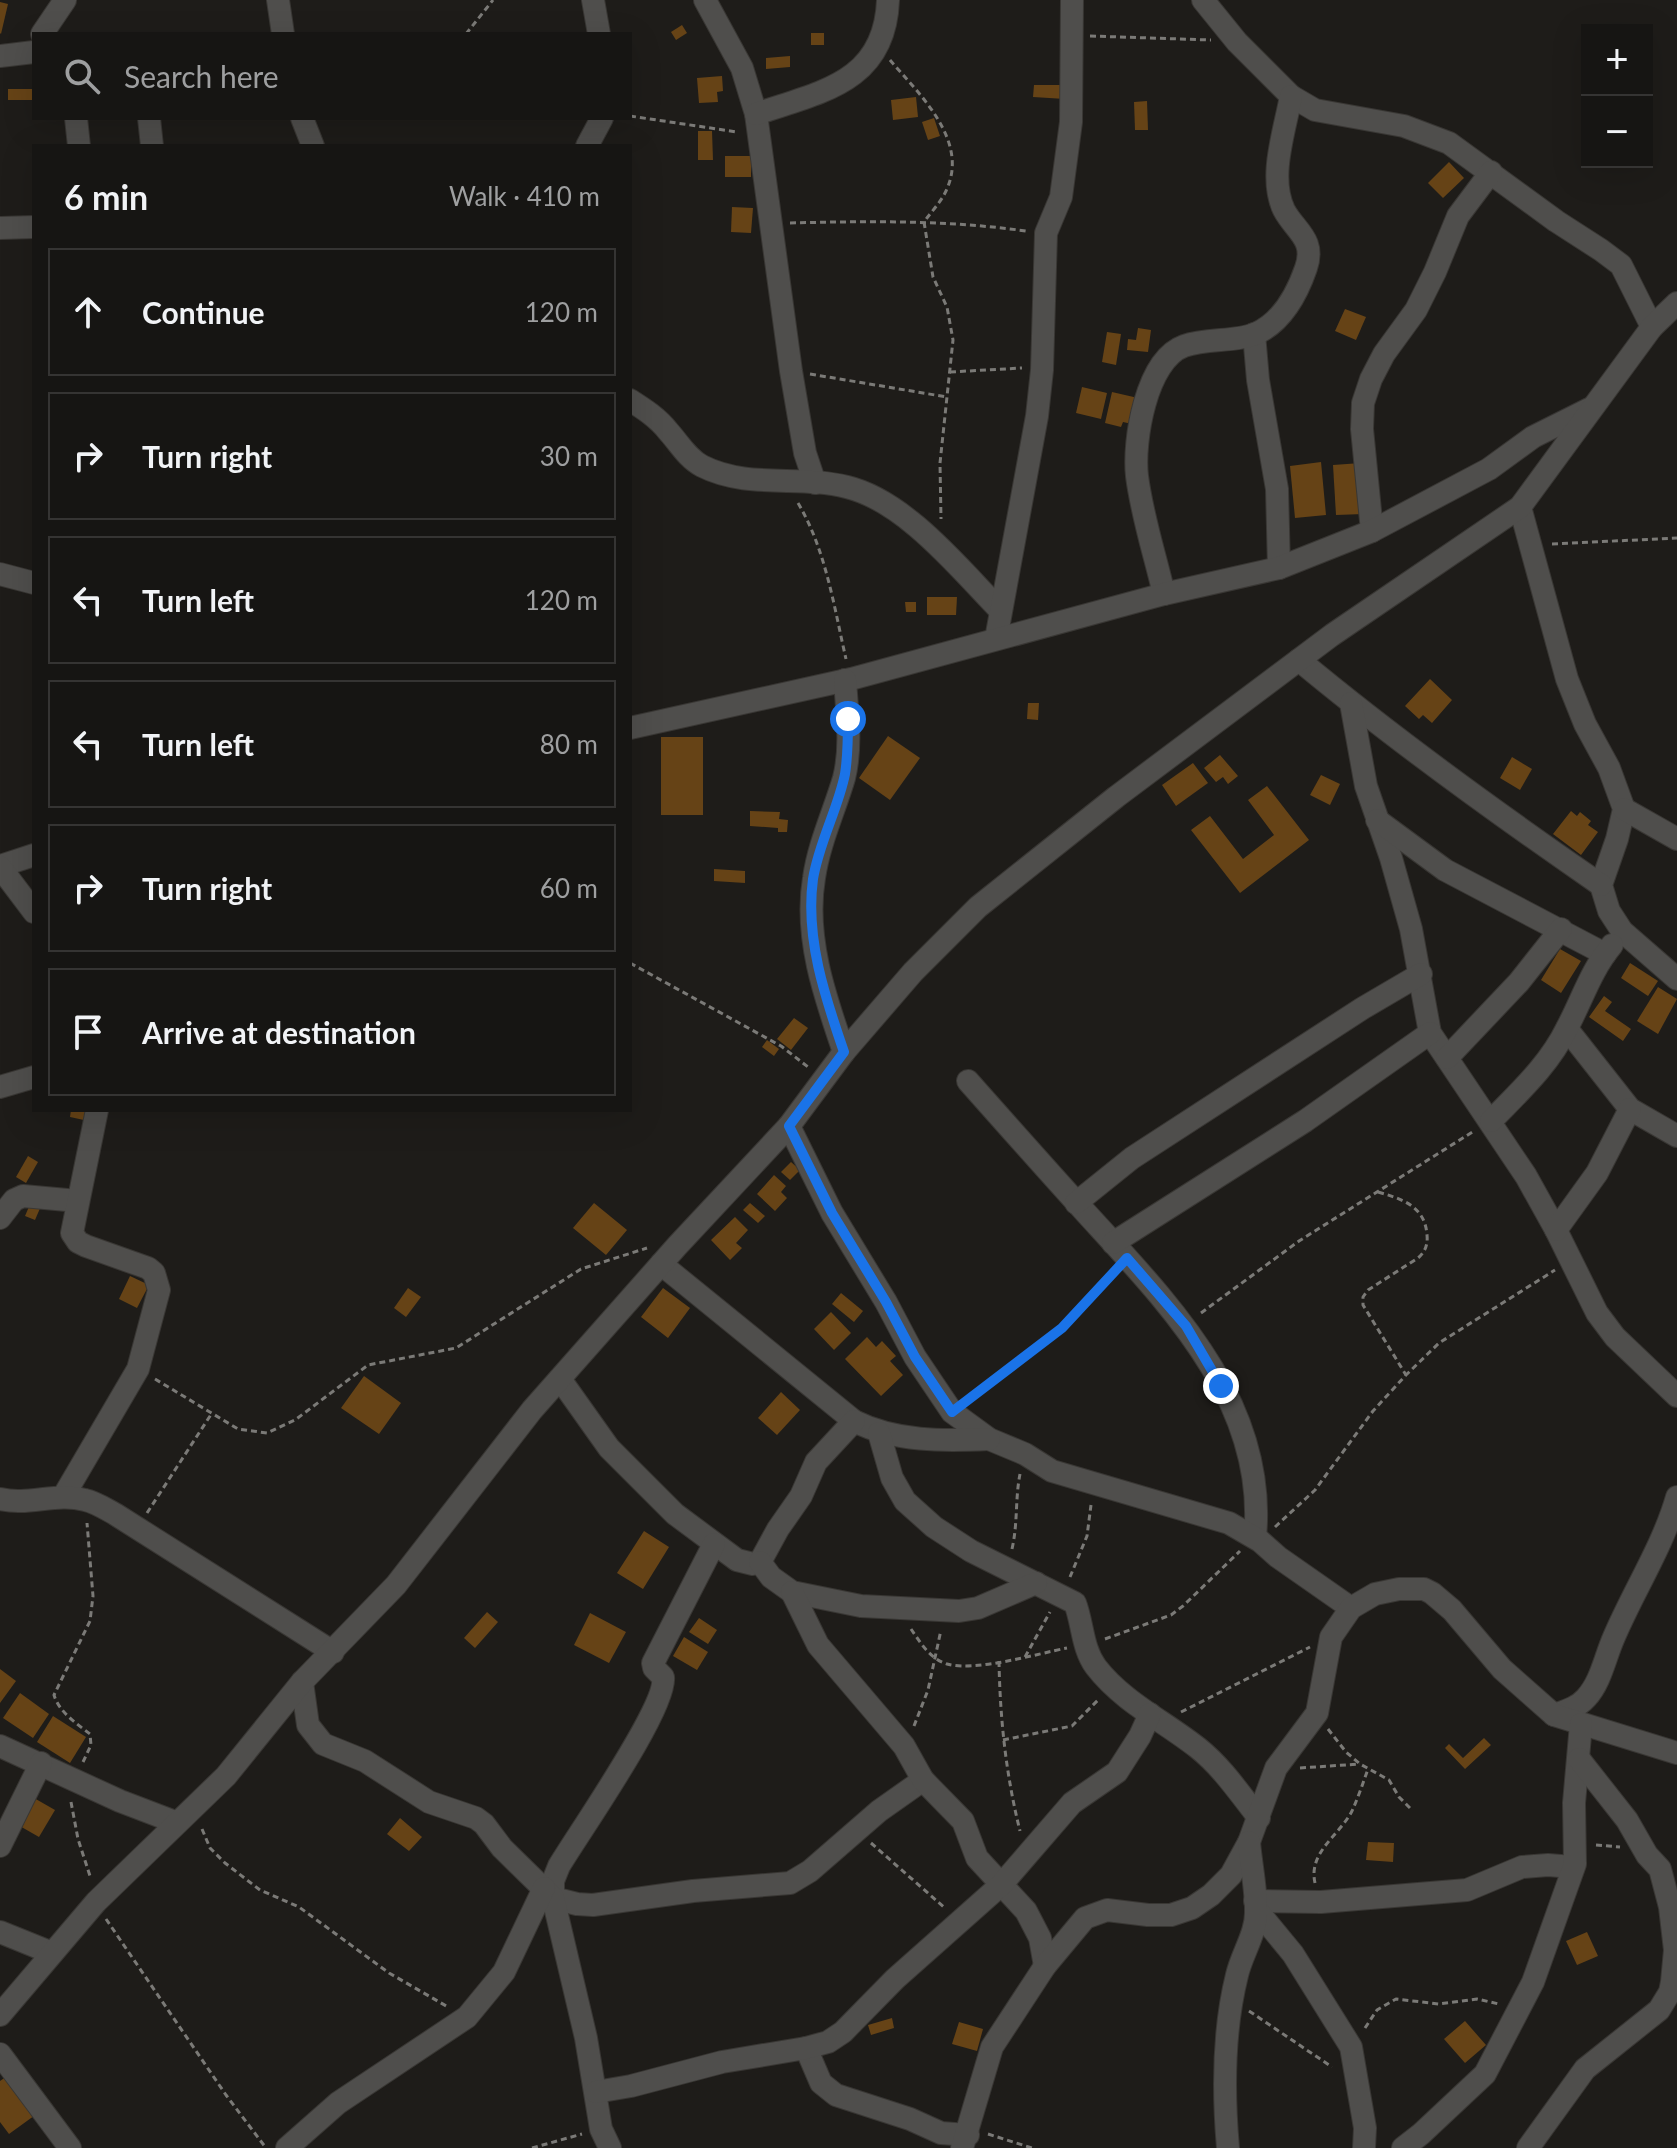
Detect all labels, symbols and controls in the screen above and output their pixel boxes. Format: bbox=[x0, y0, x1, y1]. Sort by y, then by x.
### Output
map controls bbox=[1581, 24, 1653, 168]
button: + bbox=[1581, 24, 1653, 96]
search box bbox=[32, 32, 632, 120]
icon: search bbox=[60, 54, 104, 98]
text: Search here bbox=[124, 58, 279, 94]
button: − bbox=[1581, 96, 1653, 168]
text: 6 min bbox=[64, 176, 148, 217]
text: Walk · 410 m bbox=[449, 180, 600, 212]
icon: ahead bbox=[66, 290, 110, 334]
text: Continue bbox=[142, 294, 265, 330]
text: 120 m bbox=[525, 296, 598, 328]
icon: right bbox=[66, 434, 110, 478]
text: Turn right bbox=[142, 438, 272, 474]
text: 30 m bbox=[540, 440, 598, 472]
icon: left bbox=[66, 578, 110, 622]
text: Turn left bbox=[142, 582, 254, 618]
text: 120 m bbox=[525, 584, 598, 616]
route start bbox=[830, 701, 866, 737]
icon: left bbox=[66, 722, 110, 766]
text: Turn left bbox=[142, 726, 254, 762]
text: 80 m bbox=[540, 728, 598, 760]
icon: right bbox=[66, 866, 110, 910]
text: Turn right bbox=[142, 870, 272, 906]
text: 60 m bbox=[540, 872, 598, 904]
icon: arrive bbox=[66, 1010, 110, 1054]
text: Arrive at destination bbox=[142, 1014, 416, 1050]
route end bbox=[1203, 1368, 1239, 1404]

